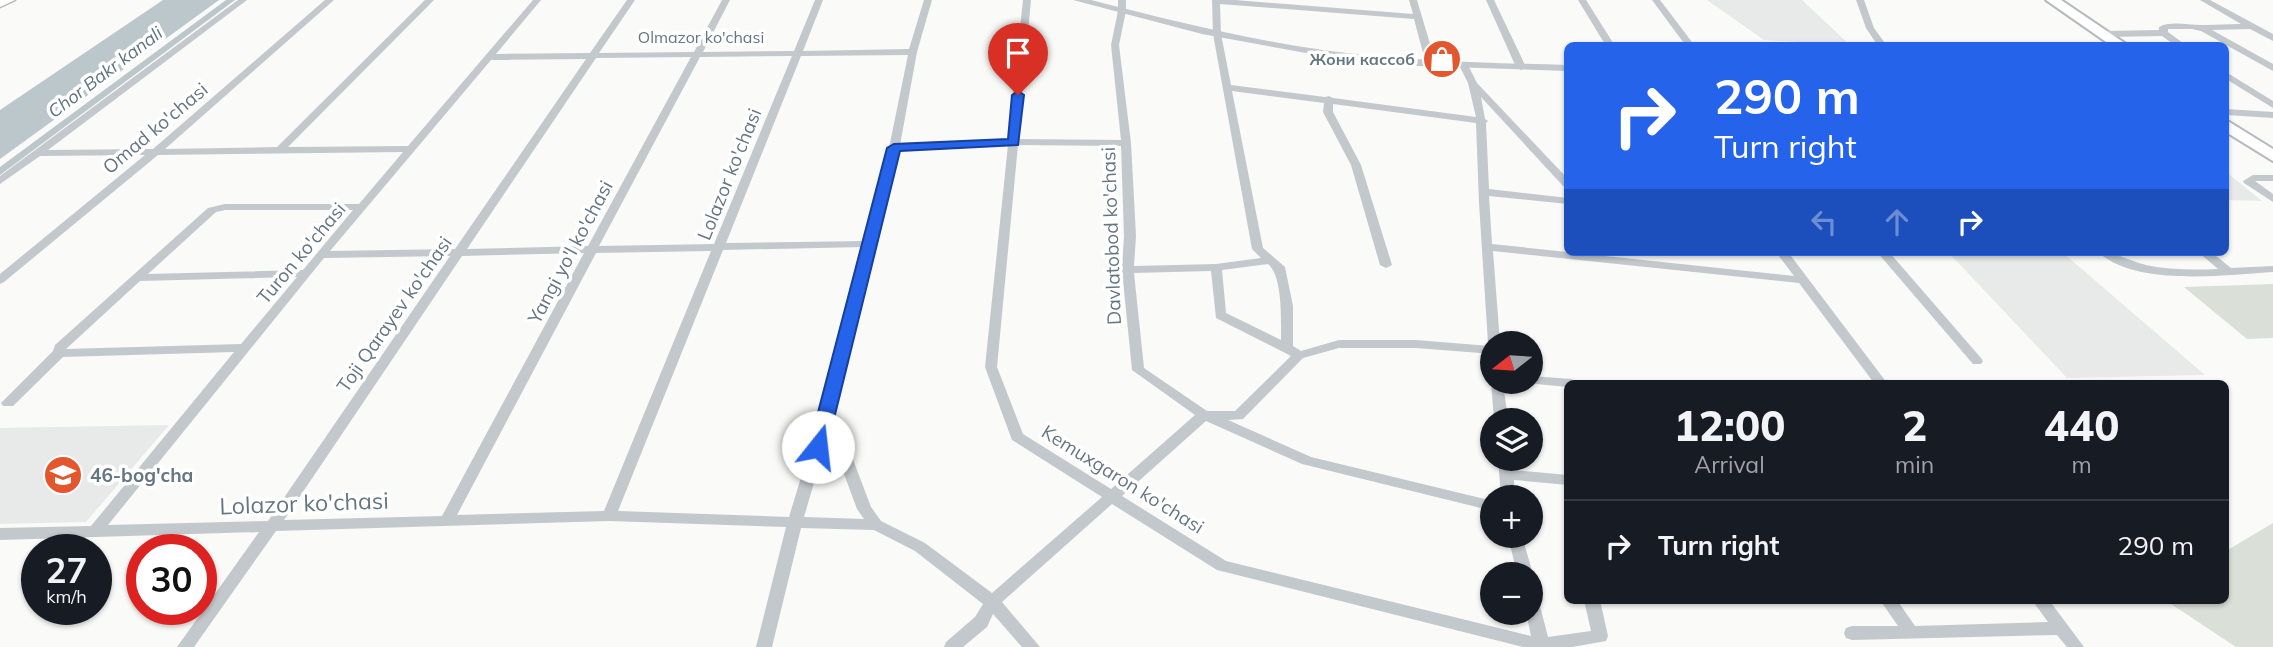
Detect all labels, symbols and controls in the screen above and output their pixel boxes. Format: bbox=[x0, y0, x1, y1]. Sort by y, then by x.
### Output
water label: Chor Bakr kanali bbox=[43, 21, 168, 123]
pin bbox=[988, 23, 1048, 95]
street label: Olmazor ko'chasi bbox=[638, 27, 764, 47]
icon: arrive bbox=[999, 34, 1037, 72]
shop icon: Жони кассоб bbox=[1421, 38, 1463, 80]
place label: Жони кассоб bbox=[1309, 49, 1415, 69]
text: 290 m bbox=[1714, 65, 1860, 126]
icon: right bbox=[1599, 70, 1690, 161]
street label: Omad ko'chasi bbox=[98, 77, 212, 179]
street label: Lolazor ko'chasi bbox=[692, 105, 766, 243]
text: Turn right bbox=[1714, 126, 1857, 166]
street label: Davlatobod ko'chasi bbox=[1096, 147, 1126, 325]
street label: Yangi yo'l ko'chasi bbox=[522, 176, 618, 328]
street label: Turon ko'chasi bbox=[252, 197, 350, 309]
icon: left bbox=[1805, 203, 1843, 241]
icon: ahead bbox=[1878, 203, 1916, 241]
icon: right bbox=[1951, 203, 1989, 241]
street label: Toji Qarayev ko'chasi bbox=[331, 231, 457, 397]
north arrow bbox=[1480, 331, 1544, 394]
map controls bbox=[1480, 331, 1543, 625]
text: 12:00 bbox=[1674, 399, 1785, 452]
text: 2 bbox=[1902, 399, 1927, 452]
text: 440 bbox=[2044, 399, 2119, 452]
button: layers bbox=[1480, 408, 1543, 471]
position arrow bbox=[781, 410, 855, 484]
street label: Kemuxgaron ko'chasi bbox=[1037, 419, 1209, 539]
text: Arrival bbox=[1694, 450, 1765, 479]
text: min bbox=[1895, 450, 1934, 479]
text: m bbox=[2071, 450, 2092, 479]
school or university icon: 46-bog'cha bbox=[42, 454, 84, 496]
place label: 46-bog'cha bbox=[90, 463, 193, 487]
button: + bbox=[1480, 485, 1543, 548]
street label: Lolazor ko'chasi bbox=[219, 486, 389, 520]
icon: right bbox=[1599, 527, 1637, 565]
text: Turn right bbox=[1658, 529, 1779, 562]
text: 290 m bbox=[2118, 529, 2194, 562]
speed limit sign: 30 bbox=[126, 534, 217, 625]
text: 27 bbox=[45, 548, 88, 592]
button: − bbox=[1480, 562, 1543, 625]
text: km/h bbox=[46, 585, 87, 608]

